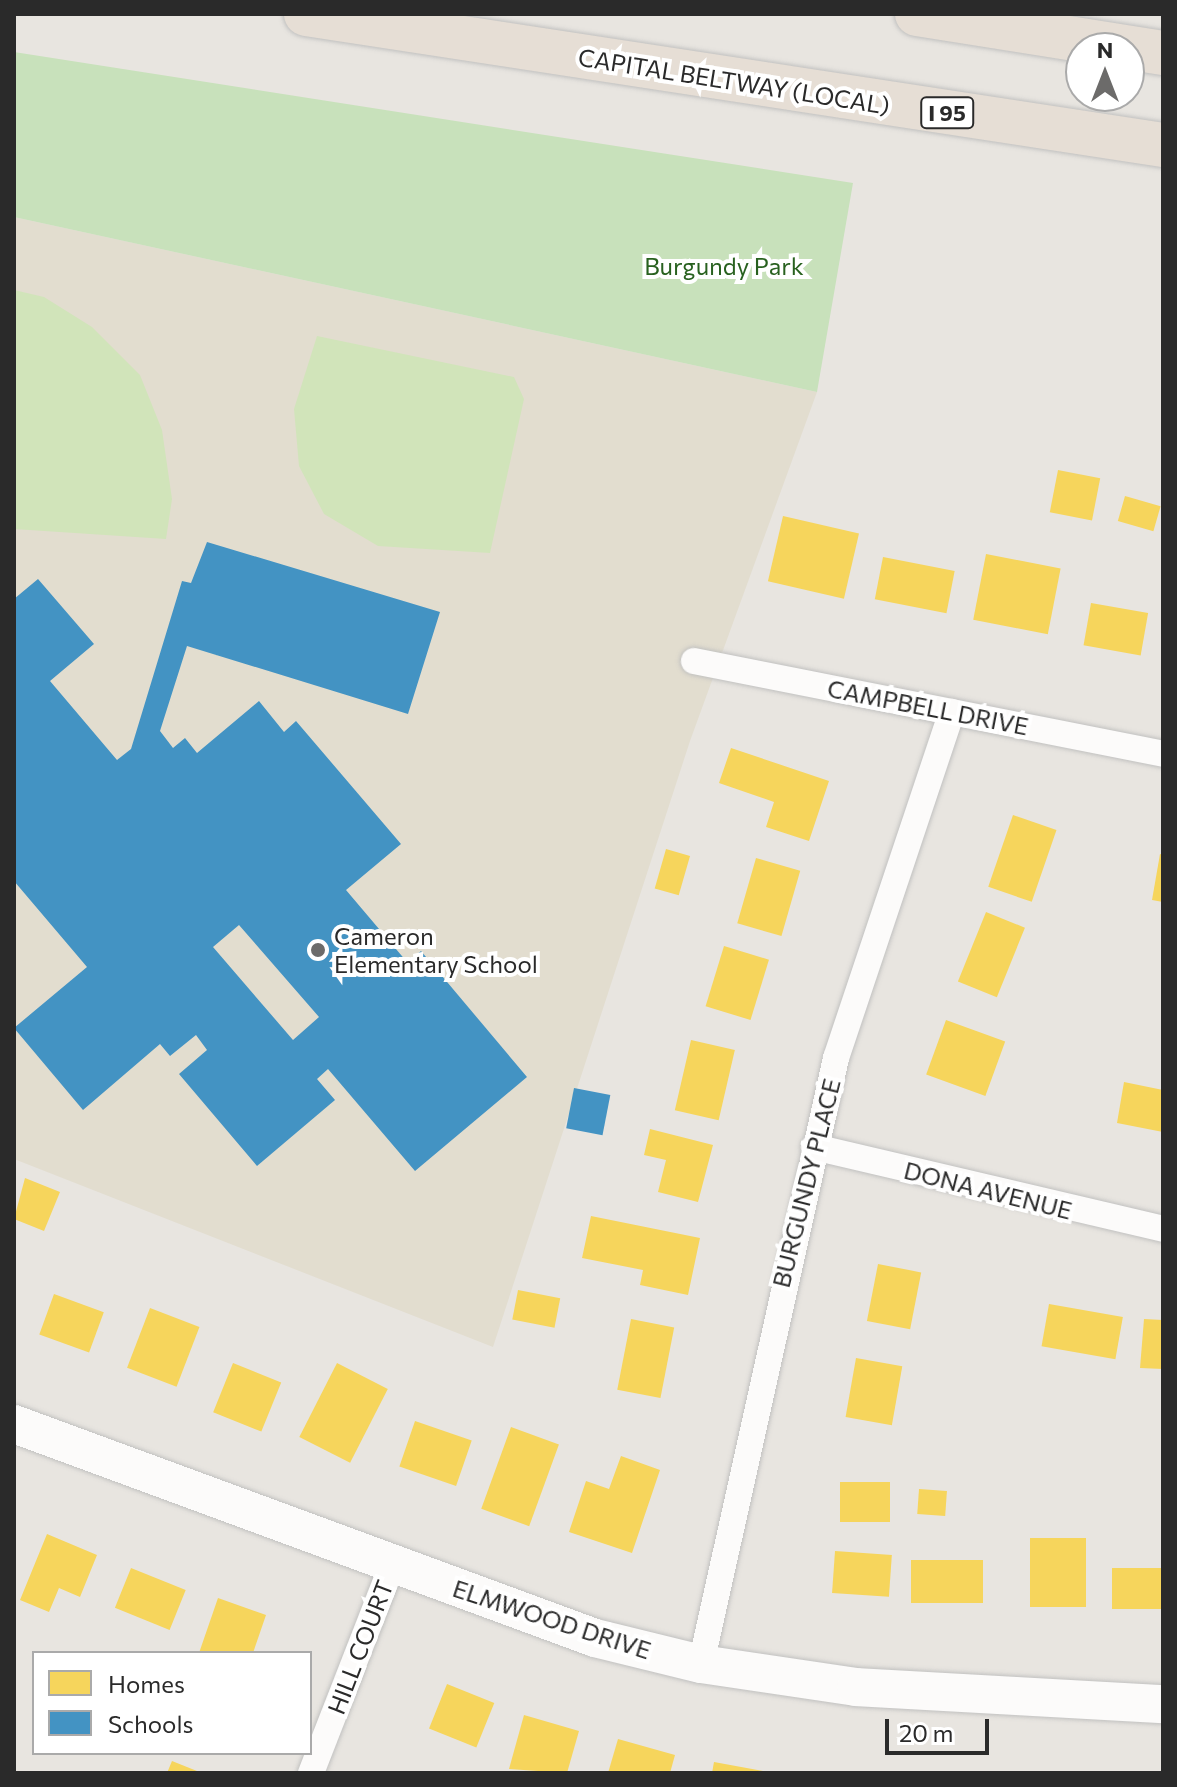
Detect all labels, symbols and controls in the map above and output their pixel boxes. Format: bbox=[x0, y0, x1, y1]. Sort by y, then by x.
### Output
north arrow bbox=[1065, 32, 1145, 112]
text: N bbox=[1097, 36, 1113, 63]
street label: CAPITAL BELTWAY (LOCAL) bbox=[576, 42, 892, 120]
road number: I 95 bbox=[919, 95, 975, 131]
park label: Burgundy Park bbox=[644, 252, 804, 280]
street label: CAMPBELL DRIVE bbox=[825, 673, 1031, 741]
place label: Cameron Elementary School bbox=[334, 922, 538, 978]
marker: Cameron Elementary School bbox=[309, 941, 327, 959]
street label: BURGUNDY PLACE bbox=[766, 1076, 846, 1290]
street label: DONA AVENUE bbox=[901, 1155, 1075, 1225]
street label: ELMWOOD DRIVE bbox=[449, 1573, 655, 1665]
street label: HILL COURT bbox=[321, 1576, 399, 1718]
legend bbox=[32, 1651, 312, 1755]
text: Homes bbox=[108, 1669, 185, 1698]
scale bar bbox=[889, 1703, 993, 1753]
text: Schools bbox=[108, 1709, 193, 1738]
text: 20 m bbox=[899, 1718, 953, 1747]

